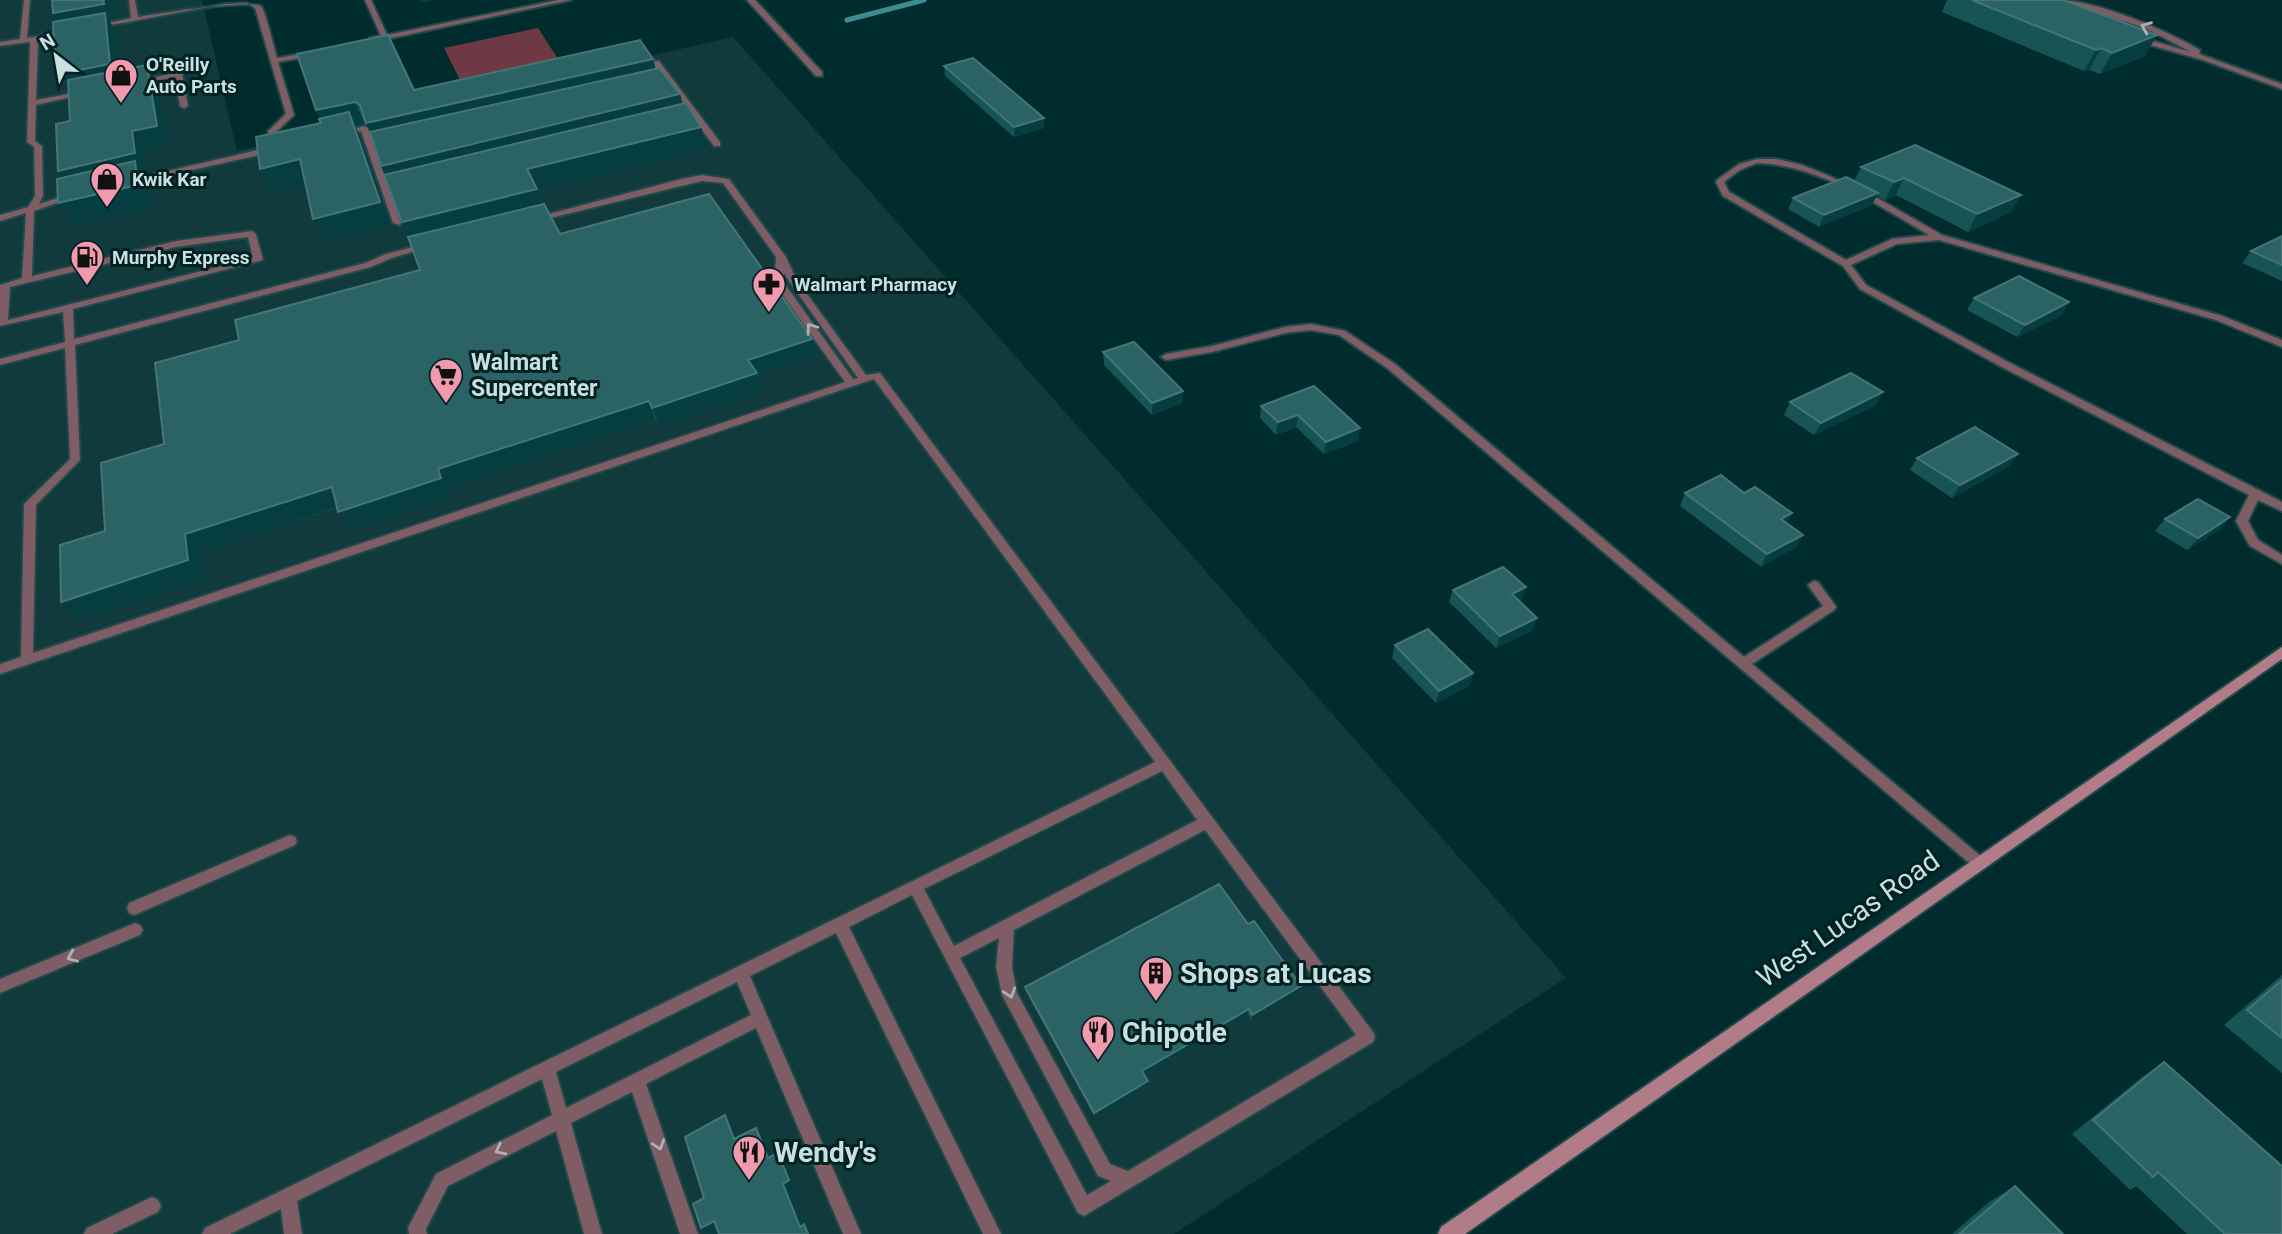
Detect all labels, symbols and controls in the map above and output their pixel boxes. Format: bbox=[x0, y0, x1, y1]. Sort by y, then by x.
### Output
north arrow bbox=[21, 21, 91, 91]
one-way arrow bbox=[2140, 22, 2152, 36]
text: N bbox=[36, 29, 59, 55]
place label: O'Reilly Auto Parts bbox=[146, 53, 237, 98]
shop icon: O'Reilly Auto Parts bbox=[102, 56, 140, 105]
shop icon: Kwik Kar bbox=[88, 160, 126, 209]
place label: Kwik Kar bbox=[132, 168, 207, 191]
fuel station icon: Murphy Express bbox=[68, 238, 106, 287]
place label: Murphy Express bbox=[112, 246, 250, 269]
pharmacy icon: Walmart Pharmacy bbox=[750, 265, 788, 314]
place label: Walmart Pharmacy bbox=[794, 273, 957, 296]
one-way arrow bbox=[807, 323, 819, 336]
place label: Walmart Supercenter bbox=[471, 349, 598, 402]
supermarket icon: Walmart Supercenter bbox=[427, 356, 465, 405]
street label: West Lucas Road bbox=[1750, 844, 1946, 994]
one-way arrow bbox=[66, 948, 78, 962]
building icon: Shops at Lucas bbox=[1137, 954, 1175, 1003]
place label: Shops at Lucas bbox=[1180, 957, 1372, 990]
one-way arrow bbox=[1002, 986, 1017, 998]
restaurant icon: Chipotle bbox=[1079, 1013, 1117, 1062]
place label: Chipotle bbox=[1122, 1016, 1227, 1049]
restaurant icon: Wendy's bbox=[730, 1133, 768, 1182]
place label: Wendy's bbox=[774, 1136, 877, 1169]
one-way arrow bbox=[650, 1139, 665, 1151]
one-way arrow bbox=[495, 1142, 507, 1156]

